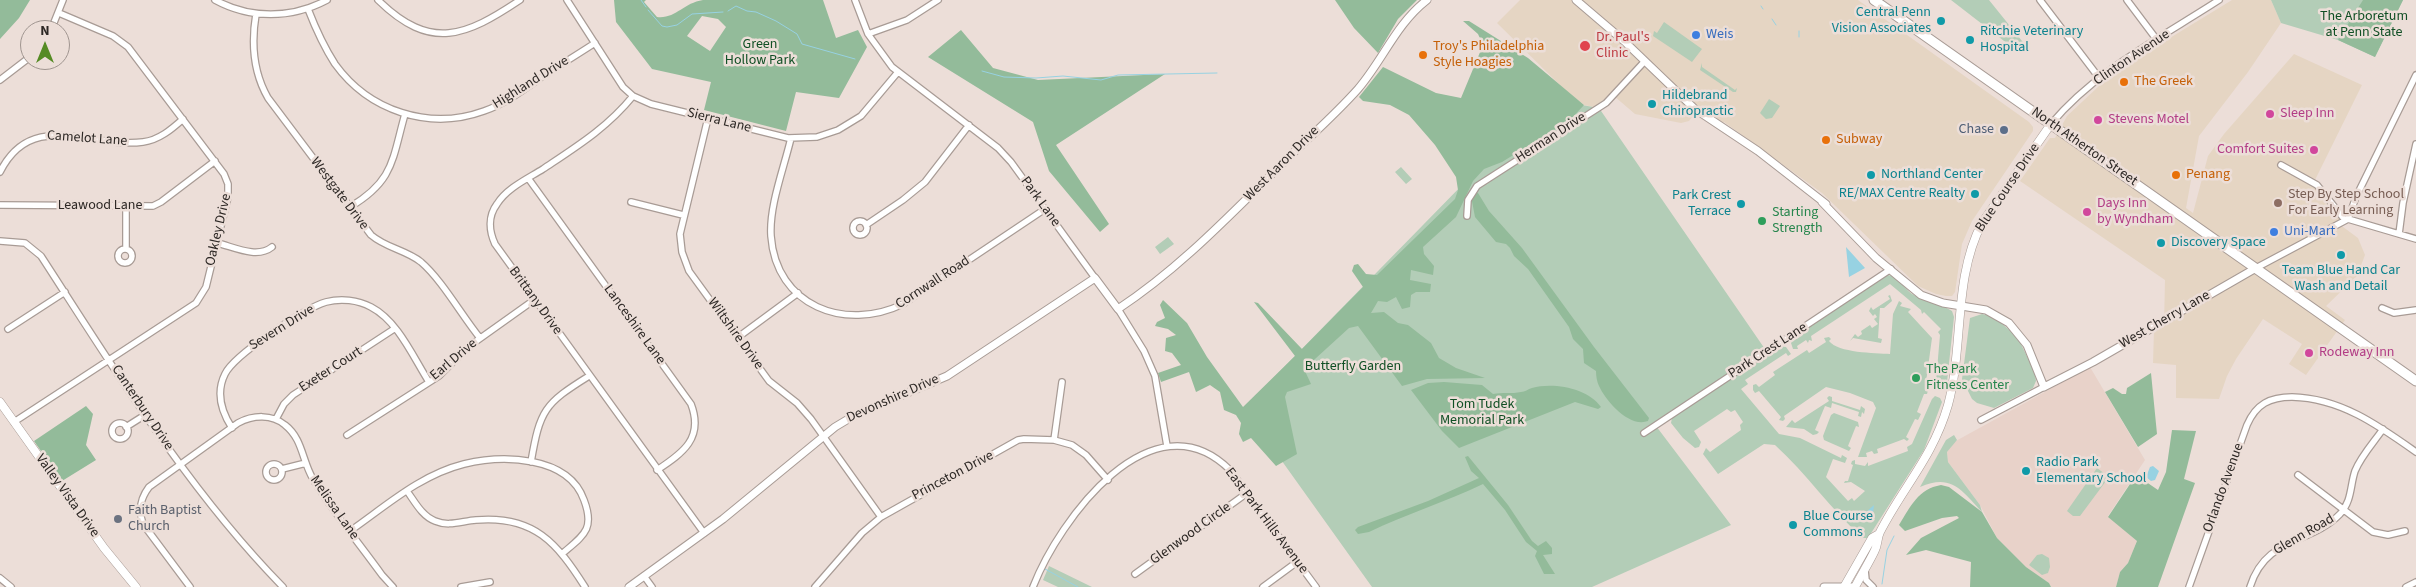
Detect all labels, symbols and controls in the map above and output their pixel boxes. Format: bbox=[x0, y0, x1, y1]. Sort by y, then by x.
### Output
place label: Central Penn Vision Associates bbox=[1832, 5, 1931, 38]
park label: The Arboretum at Penn State bbox=[2320, 9, 2408, 41]
marker: Central Penn Vision Associates bbox=[1935, 15, 1947, 27]
north arrow bbox=[20, 20, 70, 70]
text: N bbox=[40, 21, 50, 41]
place label: Ritchie Veterinary Hospital bbox=[1980, 24, 2083, 56]
street label: Clinton Avenue bbox=[2091, 26, 2173, 90]
place label: Weis bbox=[1706, 27, 1733, 43]
marker: Weis bbox=[1690, 29, 1702, 41]
place label: Dr. Paul's Clinic bbox=[1596, 30, 1650, 62]
marker: Ritchie Veterinary Hospital bbox=[1964, 34, 1976, 46]
park label: Green Hollow Park bbox=[725, 37, 795, 70]
place label: Troy's Philadelphia Style Hoagies bbox=[1433, 39, 1544, 72]
marker: Dr. Paul's Clinic bbox=[1578, 39, 1592, 53]
marker: Troy's Philadelphia Style Hoagies bbox=[1417, 49, 1429, 61]
street label: Highland Drive bbox=[490, 53, 572, 113]
place label: The Greek bbox=[2134, 74, 2193, 90]
marker: The Greek bbox=[2118, 76, 2130, 88]
place label: Hildebrand Chiropractic bbox=[1662, 88, 1734, 120]
marker: Hildebrand Chiropractic bbox=[1646, 98, 1658, 110]
street label: North Atherton Street bbox=[2028, 104, 2140, 190]
street label: Sierra Lane bbox=[685, 105, 753, 137]
place label: Sleep Inn bbox=[2280, 106, 2335, 122]
marker: Sleep Inn bbox=[2264, 108, 2276, 120]
street label: Herman Drive bbox=[1513, 109, 1589, 167]
place label: Stevens Motel bbox=[2108, 112, 2189, 128]
marker: Stevens Motel bbox=[2092, 114, 2104, 126]
place label: Chase bbox=[1959, 122, 1994, 138]
street label: West Aaron Drive bbox=[1241, 123, 1323, 205]
marker: Chase bbox=[1998, 124, 2010, 136]
street label: Camelot Lane bbox=[46, 128, 128, 150]
place label: Subway bbox=[1836, 132, 1882, 148]
marker: Subway bbox=[1820, 134, 1832, 146]
street label: Blue Course Drive bbox=[1972, 141, 2044, 235]
place label: Comfort Suites bbox=[2217, 142, 2304, 158]
marker: Comfort Suites bbox=[2308, 144, 2320, 156]
street label: Westgate Drive bbox=[306, 154, 372, 234]
place label: Northland Center bbox=[1881, 167, 1983, 183]
place label: Penang bbox=[2186, 167, 2230, 183]
marker: Northland Center bbox=[1865, 169, 1877, 181]
marker: Penang bbox=[2170, 169, 2182, 181]
street label: Park Lane bbox=[1016, 174, 1064, 230]
place label: RE/MAX Centre Realty bbox=[1839, 186, 1965, 202]
place label: Step By Step School For Early Learning bbox=[2288, 187, 2404, 220]
place label: Park Crest Terrace bbox=[1672, 188, 1731, 220]
marker: RE/MAX Centre Realty bbox=[1969, 188, 1981, 200]
street label: Oakley Drive bbox=[203, 192, 235, 268]
place label: Days Inn by Wyndham bbox=[2097, 196, 2173, 228]
marker: Step By Step School For Early Learning bbox=[2272, 197, 2284, 209]
street label: Leawood Lane bbox=[58, 198, 142, 214]
marker: Park Crest Terrace bbox=[1735, 198, 1747, 210]
place label: Starting Strength bbox=[1772, 205, 1823, 238]
marker: Days Inn by Wyndham bbox=[2081, 206, 2093, 218]
marker: Starting Strength bbox=[1756, 215, 1768, 227]
place label: Uni-Mart bbox=[2284, 224, 2335, 240]
marker: Uni-Mart bbox=[2268, 226, 2280, 238]
place label: Discovery Space bbox=[2171, 235, 2266, 251]
marker: Discovery Space bbox=[2155, 237, 2167, 249]
marker: Team Blue Hand Car Wash and Detail bbox=[2335, 249, 2347, 261]
street label: Cornwall Road bbox=[893, 253, 973, 313]
place label: Team Blue Hand Car Wash and Detail bbox=[2282, 263, 2400, 296]
street label: Brittany Drive bbox=[505, 264, 565, 338]
street label: Lanceshire Lane bbox=[599, 282, 669, 368]
street label: West Cherry Lane bbox=[2117, 287, 2213, 353]
street label: Wiltshire Drive bbox=[703, 295, 767, 373]
street label: Severn Drive bbox=[246, 301, 318, 355]
street label: Park Crest Lane bbox=[1726, 319, 1810, 383]
street label: Earl Drive bbox=[427, 336, 481, 384]
street label: Exeter Court bbox=[296, 343, 366, 397]
place label: Rodeway Inn bbox=[2319, 345, 2395, 361]
marker: Rodeway Inn bbox=[2303, 347, 2315, 359]
park label: Butterfly Garden bbox=[1305, 359, 1401, 375]
street label: Canterbury Drive bbox=[107, 362, 177, 454]
place label: The Park Fitness Center bbox=[1926, 362, 2009, 394]
street label: Devonshire Drive bbox=[844, 371, 942, 427]
marker: The Park Fitness Center bbox=[1910, 372, 1922, 384]
park label: Tom Tudek Memorial Park bbox=[1440, 397, 1524, 430]
street label: Orlando Avenue bbox=[2200, 441, 2248, 535]
street label: Princeton Drive bbox=[909, 448, 997, 504]
street label: Valley Vista Drive bbox=[31, 451, 103, 541]
place label: Radio Park Elementary School bbox=[2036, 455, 2146, 488]
street label: East Park Hills Avenue bbox=[1221, 465, 1311, 577]
marker: Radio Park Elementary School bbox=[2020, 465, 2032, 477]
street label: Melissa Lane bbox=[306, 473, 362, 543]
street label: Glenwood Circle bbox=[1147, 499, 1235, 569]
place label: Faith Baptist Church bbox=[128, 503, 201, 536]
place label: Blue Course Commons bbox=[1803, 509, 1873, 542]
street label: Glenn Road bbox=[2271, 511, 2337, 559]
marker: Faith Baptist Church bbox=[112, 513, 124, 525]
marker: Blue Course Commons bbox=[1787, 519, 1799, 531]

